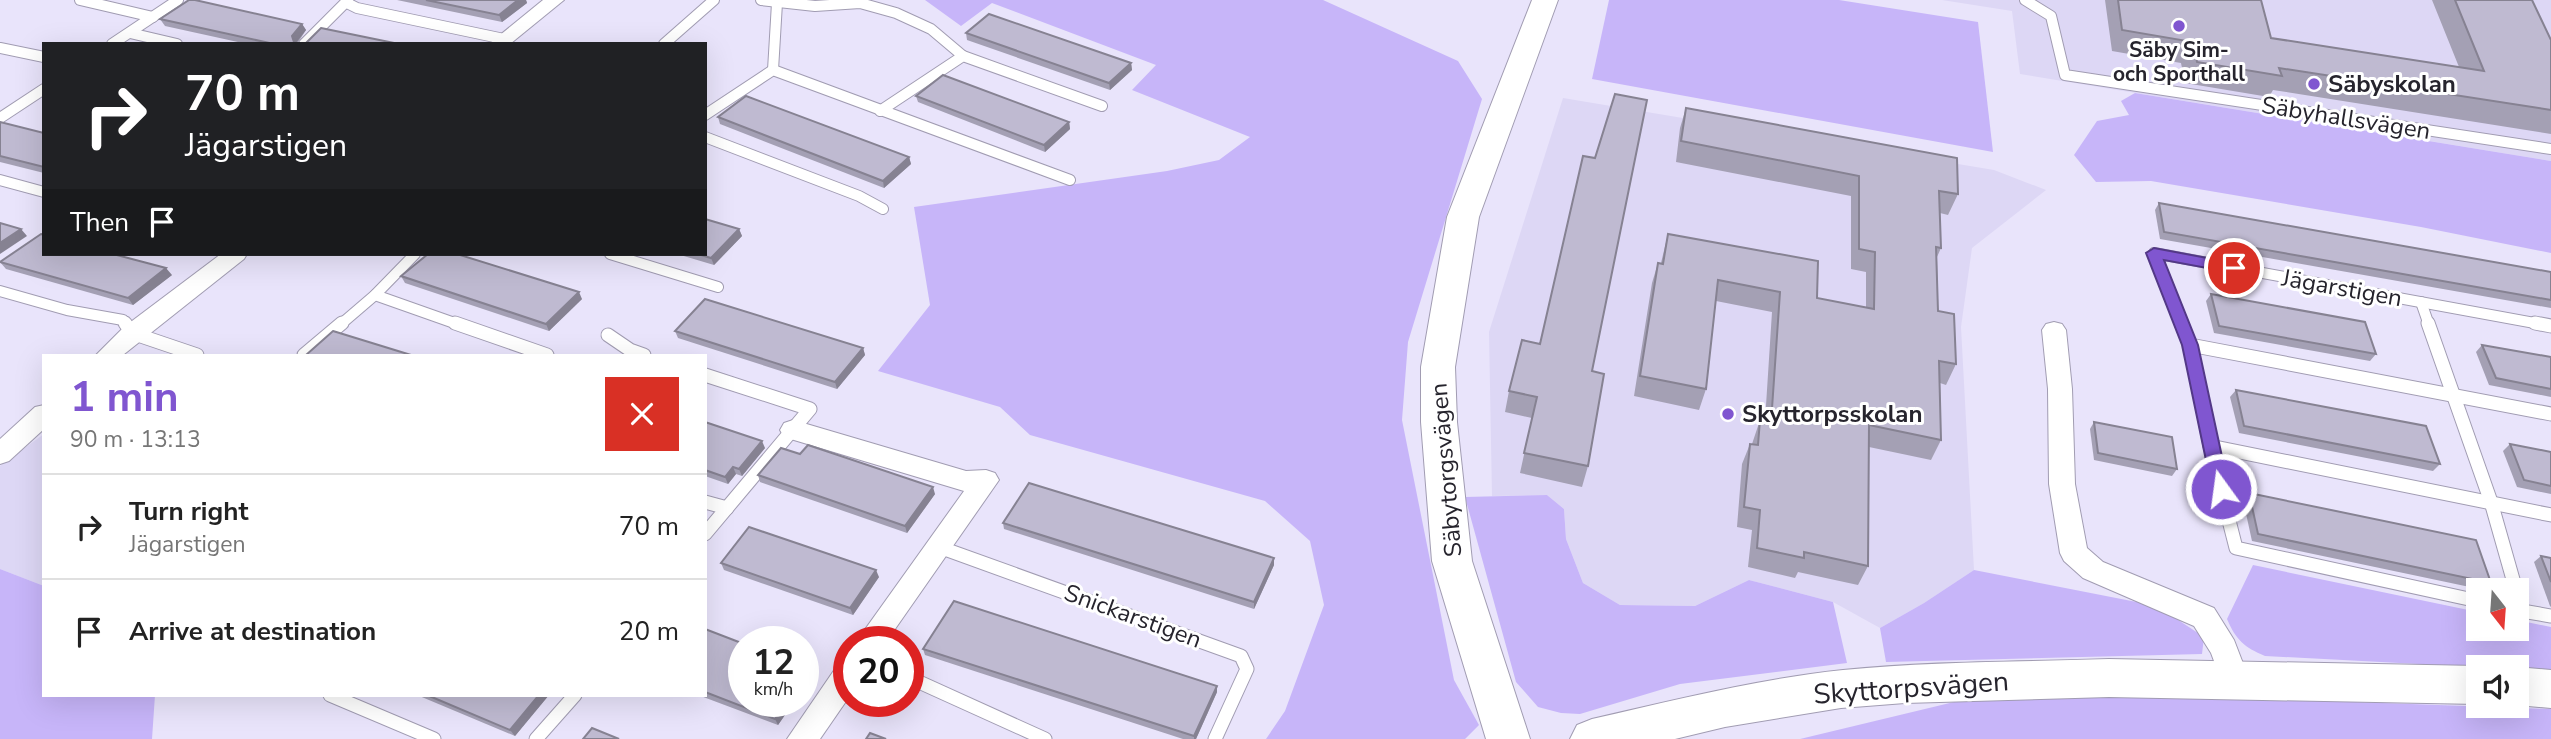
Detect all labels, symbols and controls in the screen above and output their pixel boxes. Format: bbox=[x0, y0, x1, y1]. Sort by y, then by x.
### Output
marker: Säby Sim- och Sporthall bbox=[2171, 18, 2187, 34]
place label: Säby Sim- och Sporthall bbox=[2113, 36, 2245, 88]
text: 70 m bbox=[185, 60, 300, 127]
place label: Säbyskolan bbox=[2328, 68, 2456, 100]
icon: right bbox=[70, 70, 161, 161]
marker: Säbyskolan bbox=[2306, 76, 2322, 92]
street label: Säbyhallsvägen bbox=[2259, 89, 2433, 147]
text: Jägarstigen bbox=[185, 124, 347, 167]
icon: arrive bbox=[143, 203, 181, 241]
text: Then bbox=[70, 205, 129, 240]
pin bbox=[2204, 238, 2264, 298]
icon: arrive bbox=[2215, 249, 2253, 287]
street label: Jägarstigen bbox=[2278, 262, 2405, 314]
text: 1 min bbox=[70, 369, 179, 426]
button: close bbox=[605, 377, 679, 451]
street label: Säbytorgsvägen bbox=[1422, 382, 1470, 558]
place label: Skyttorpsskolan bbox=[1742, 398, 1923, 430]
marker: Skyttorpsskolan bbox=[1720, 406, 1736, 422]
text: 90 m · 13:13 bbox=[70, 424, 201, 455]
position arrow bbox=[2184, 452, 2258, 526]
text: Turn right bbox=[129, 494, 248, 529]
icon: right bbox=[70, 508, 108, 546]
text: 70 m bbox=[619, 509, 679, 544]
text: Jägarstigen bbox=[129, 529, 246, 560]
street label: Snickarstigen bbox=[1060, 576, 1206, 656]
north arrow bbox=[2466, 578, 2529, 640]
map controls bbox=[2466, 578, 2529, 718]
icon: arrive bbox=[70, 613, 108, 651]
text: Arrive at destination bbox=[129, 614, 376, 649]
text: 20 m bbox=[619, 614, 679, 649]
speed limit sign: 20 bbox=[833, 626, 924, 717]
text: 12 bbox=[752, 639, 795, 686]
button: sound bbox=[2466, 655, 2529, 718]
street label: Skyttorpsvägen bbox=[1812, 662, 2010, 714]
text: km/h bbox=[754, 677, 793, 701]

